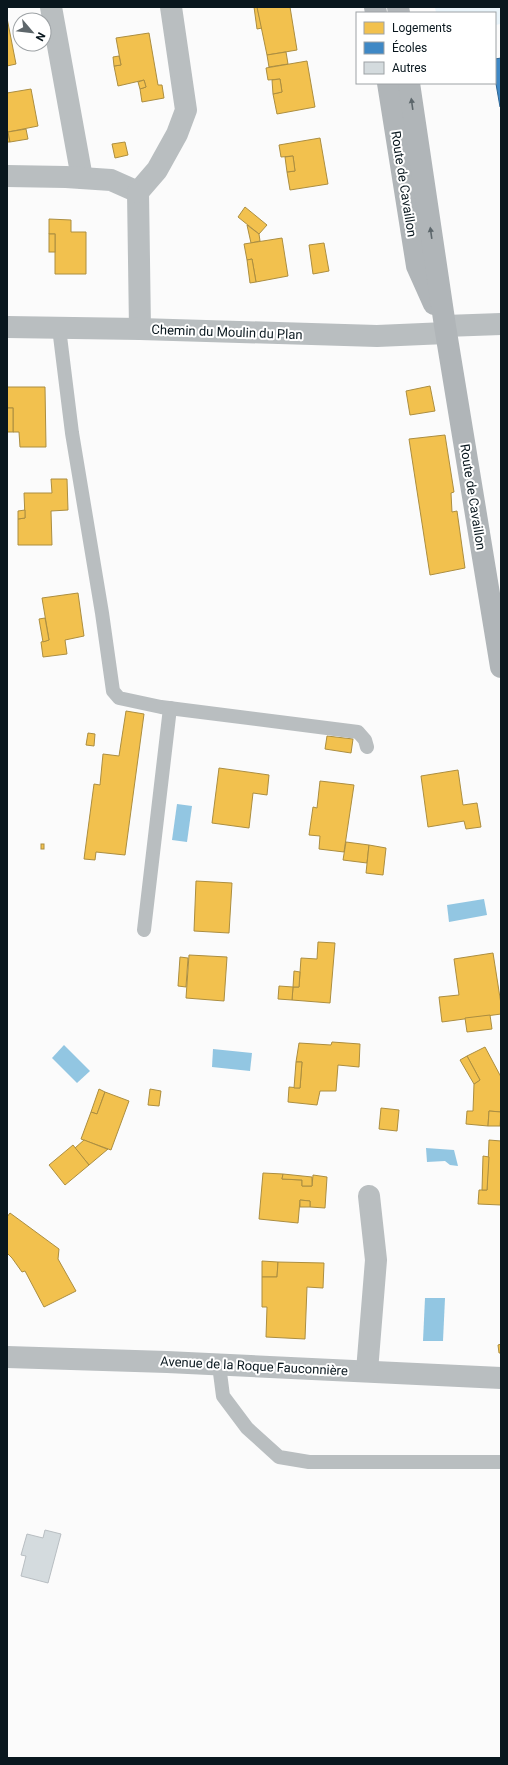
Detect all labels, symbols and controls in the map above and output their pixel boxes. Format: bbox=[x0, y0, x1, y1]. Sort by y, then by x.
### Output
north arrow bbox=[12, 12, 52, 52]
legend bbox=[356, 12, 496, 84]
text: Logements bbox=[392, 21, 452, 35]
text: N bbox=[33, 30, 48, 43]
text: Écoles bbox=[392, 40, 427, 55]
text: Autres bbox=[392, 61, 427, 75]
one-way arrow bbox=[409, 98, 415, 110]
street label: Route de Cavaillon bbox=[388, 130, 420, 238]
one-way arrow bbox=[428, 227, 434, 239]
street label: Chemin du Moulin du Plan bbox=[151, 322, 303, 342]
street label: Route de Cavaillon bbox=[457, 443, 489, 551]
street label: Avenue de la Roque Fauconnière bbox=[160, 1354, 348, 1378]

